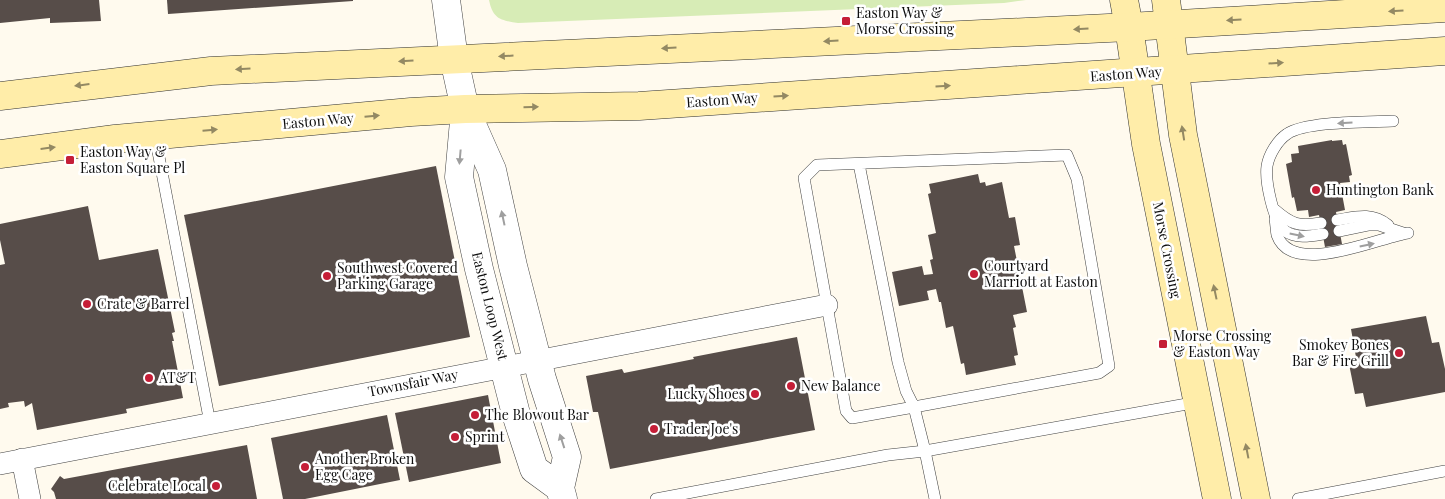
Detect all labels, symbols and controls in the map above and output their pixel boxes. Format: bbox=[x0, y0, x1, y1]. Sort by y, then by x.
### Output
place label: Easton Way & Morse Crossing bbox=[856, 3, 955, 38]
one-way arrow bbox=[1388, 7, 1404, 15]
marker: Easton Way & Morse Crossing bbox=[840, 15, 852, 27]
one-way arrow bbox=[1226, 17, 1242, 25]
one-way arrow bbox=[1072, 25, 1088, 33]
one-way arrow bbox=[823, 37, 839, 45]
one-way arrow bbox=[660, 45, 676, 53]
one-way arrow bbox=[498, 53, 514, 61]
one-way arrow bbox=[397, 58, 413, 66]
one-way arrow bbox=[1268, 59, 1284, 67]
street label: Easton Way bbox=[1090, 62, 1162, 85]
one-way arrow bbox=[235, 65, 251, 73]
one-way arrow bbox=[935, 81, 951, 89]
one-way arrow bbox=[73, 82, 89, 90]
street label: Easton Way bbox=[686, 88, 758, 111]
one-way arrow bbox=[773, 92, 789, 100]
one-way arrow bbox=[523, 103, 539, 111]
street label: Easton Way bbox=[281, 108, 354, 133]
one-way arrow bbox=[364, 111, 380, 119]
one-way arrow bbox=[1337, 120, 1353, 128]
one-way arrow bbox=[1179, 124, 1187, 140]
one-way arrow bbox=[202, 126, 218, 134]
place label: Easton Way & Easton Square Pl bbox=[80, 142, 185, 177]
one-way arrow bbox=[41, 144, 57, 152]
one-way arrow bbox=[456, 150, 464, 166]
marker: Easton Way & Easton Square Pl bbox=[64, 154, 76, 166]
place label: Huntington Bank bbox=[1326, 180, 1434, 199]
marker: Huntington Bank bbox=[1310, 184, 1322, 196]
street label: Morse Crossing bbox=[1149, 200, 1186, 300]
one-way arrow bbox=[499, 211, 507, 226]
one-way arrow bbox=[1290, 231, 1306, 239]
one-way arrow bbox=[1360, 241, 1375, 249]
street label: Easton Loop West bbox=[468, 250, 513, 363]
place label: Courtyard Marriott at Easton bbox=[984, 256, 1098, 291]
place label: Southwest Covered Parking Garage bbox=[337, 258, 458, 293]
marker: Courtyard Marriott at Easton bbox=[968, 268, 980, 280]
marker: Southwest Covered Parking Garage bbox=[321, 270, 333, 282]
one-way arrow bbox=[1211, 284, 1219, 299]
place label: Crate & Barrel bbox=[97, 294, 190, 313]
marker: Crate & Barrel bbox=[81, 298, 93, 310]
place label: Morse Crossing & Easton Way bbox=[1173, 326, 1272, 361]
place label: Smokey Bones Bar & Fire Grill bbox=[1292, 335, 1389, 370]
marker: Morse Crossing & Easton Way bbox=[1157, 338, 1169, 350]
marker: Smokey Bones Bar & Fire Grill bbox=[1393, 347, 1405, 359]
street label: Townsfair Way bbox=[366, 364, 460, 401]
place label: AT&T bbox=[158, 368, 196, 387]
marker: AT&T bbox=[143, 372, 155, 384]
place label: New Balance bbox=[801, 376, 880, 395]
marker: New Balance bbox=[785, 380, 797, 392]
place label: Lucky Shoes bbox=[667, 384, 745, 403]
marker: Lucky Shoes bbox=[749, 388, 761, 400]
place label: The Blowout Bar bbox=[485, 405, 590, 424]
marker: The Blowout Bar bbox=[469, 409, 481, 421]
place label: Trader Joe's bbox=[664, 419, 738, 438]
marker: Trader Joe's bbox=[648, 423, 660, 435]
place label: Sprint bbox=[465, 427, 505, 446]
marker: Sprint bbox=[449, 431, 461, 443]
one-way arrow bbox=[558, 434, 565, 449]
one-way arrow bbox=[1243, 444, 1251, 459]
place label: Another Broken Egg Cage bbox=[314, 449, 415, 484]
marker: Another Broken Egg Cage bbox=[299, 461, 311, 473]
place label: Celebrate Local bbox=[108, 476, 206, 495]
marker: Celebrate Local bbox=[210, 480, 222, 492]

